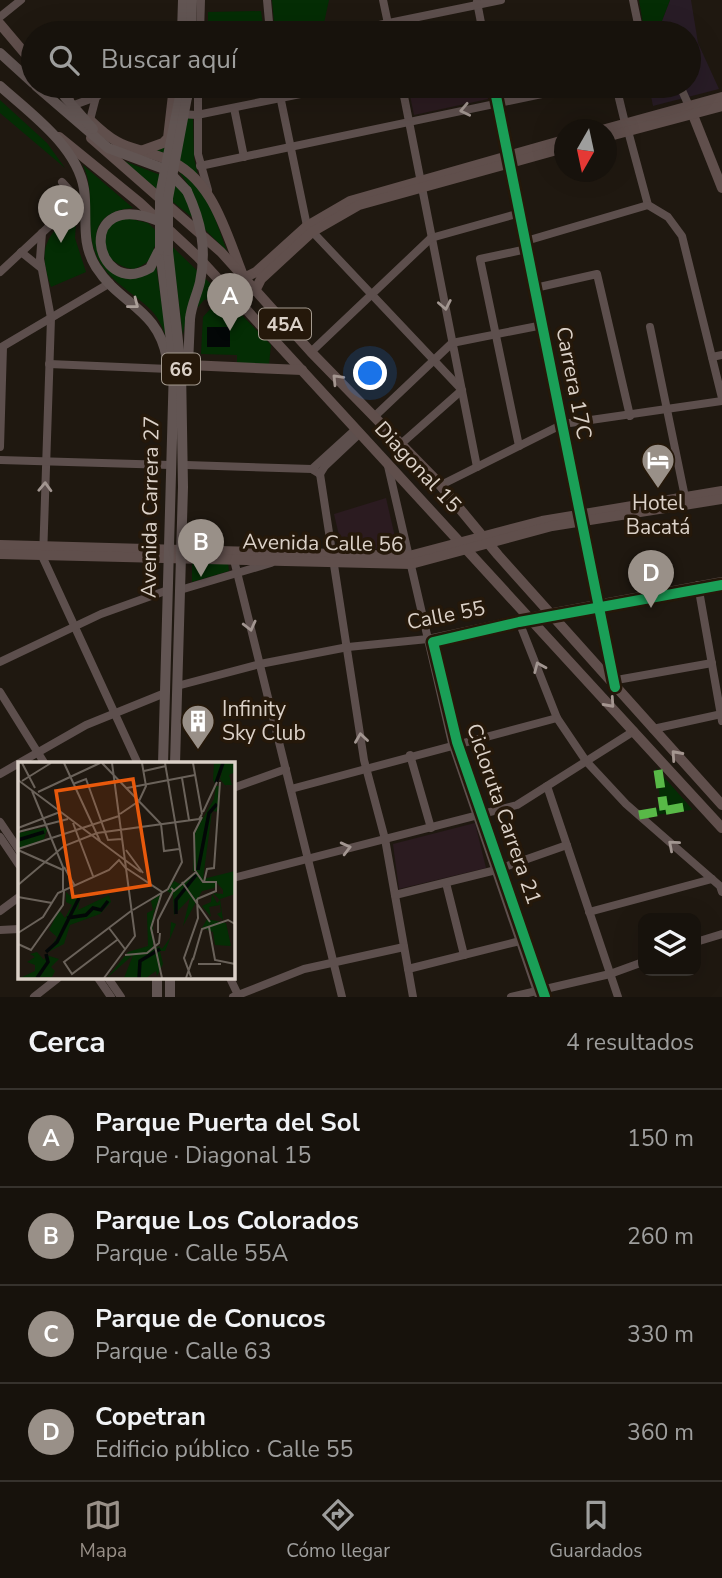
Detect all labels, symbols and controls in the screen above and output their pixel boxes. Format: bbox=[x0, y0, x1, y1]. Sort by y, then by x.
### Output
search box bbox=[21, 21, 701, 98]
icon: search bbox=[45, 41, 83, 79]
text: Buscar aquí bbox=[101, 42, 237, 77]
one-way arrow bbox=[459, 101, 471, 116]
north arrow bbox=[554, 119, 617, 182]
pin: C bbox=[38, 185, 84, 243]
pin: A bbox=[207, 273, 253, 331]
one-way arrow bbox=[127, 295, 139, 308]
one-way arrow bbox=[436, 299, 451, 311]
road number: 45A bbox=[259, 308, 311, 340]
street label: Carrera 17C bbox=[549, 324, 599, 442]
road number: 66 bbox=[162, 354, 200, 384]
your location bbox=[353, 356, 387, 390]
one-way arrow bbox=[332, 374, 345, 387]
street label: Diagonal 15 bbox=[368, 415, 468, 519]
street label: Avenida Carrera 27 bbox=[134, 416, 166, 598]
hotel icon: Hotel Bacatá bbox=[639, 441, 677, 490]
one-way arrow bbox=[37, 481, 53, 491]
place label: Hotel Bacatá bbox=[626, 489, 690, 541]
pin: B bbox=[178, 519, 224, 577]
street label: Avenida Calle 56 bbox=[242, 528, 404, 558]
pin: D bbox=[628, 550, 674, 608]
street label: Calle 55 bbox=[405, 594, 487, 636]
one-way arrow bbox=[242, 620, 256, 632]
one-way arrow bbox=[533, 662, 547, 674]
place label: Infinity Sky Club bbox=[222, 695, 306, 747]
one-way arrow bbox=[601, 695, 614, 708]
building icon: Infinity Sky Club bbox=[179, 702, 217, 751]
street label: Cicloruta Carrera 21 bbox=[460, 720, 548, 908]
one-way arrow bbox=[354, 732, 369, 744]
one-way arrow bbox=[672, 750, 684, 763]
inset map bbox=[18, 762, 234, 979]
one-way arrow bbox=[669, 841, 682, 853]
one-way arrow bbox=[340, 842, 352, 856]
map controls bbox=[638, 913, 701, 976]
button: layers bbox=[638, 913, 701, 976]
text: Cerca bbox=[28, 1022, 106, 1063]
text: 4 resultados bbox=[566, 1027, 694, 1058]
text: Parque Puerta del Sol bbox=[95, 1105, 360, 1140]
text: A bbox=[42, 1123, 60, 1154]
text: 150 m bbox=[627, 1123, 694, 1154]
text: Parque · Diagonal 15 bbox=[95, 1140, 311, 1171]
text: Parque Los Colorados bbox=[95, 1203, 359, 1238]
text: B bbox=[43, 1221, 59, 1252]
text: 260 m bbox=[627, 1221, 694, 1252]
text: Parque · Calle 55A bbox=[95, 1238, 288, 1269]
text: Parque de Conucos bbox=[95, 1301, 326, 1336]
text: C bbox=[43, 1319, 59, 1350]
text: 330 m bbox=[627, 1319, 694, 1350]
text: Parque · Calle 63 bbox=[95, 1336, 271, 1367]
text: Copetran bbox=[95, 1399, 206, 1434]
text: D bbox=[42, 1417, 60, 1448]
text: 360 m bbox=[627, 1417, 694, 1448]
text: Edificio público · Calle 55 bbox=[95, 1434, 353, 1465]
tab: Mapa bbox=[80, 1496, 127, 1564]
tab: Cómo llegar bbox=[286, 1496, 390, 1564]
tab: Guardados bbox=[549, 1496, 642, 1564]

